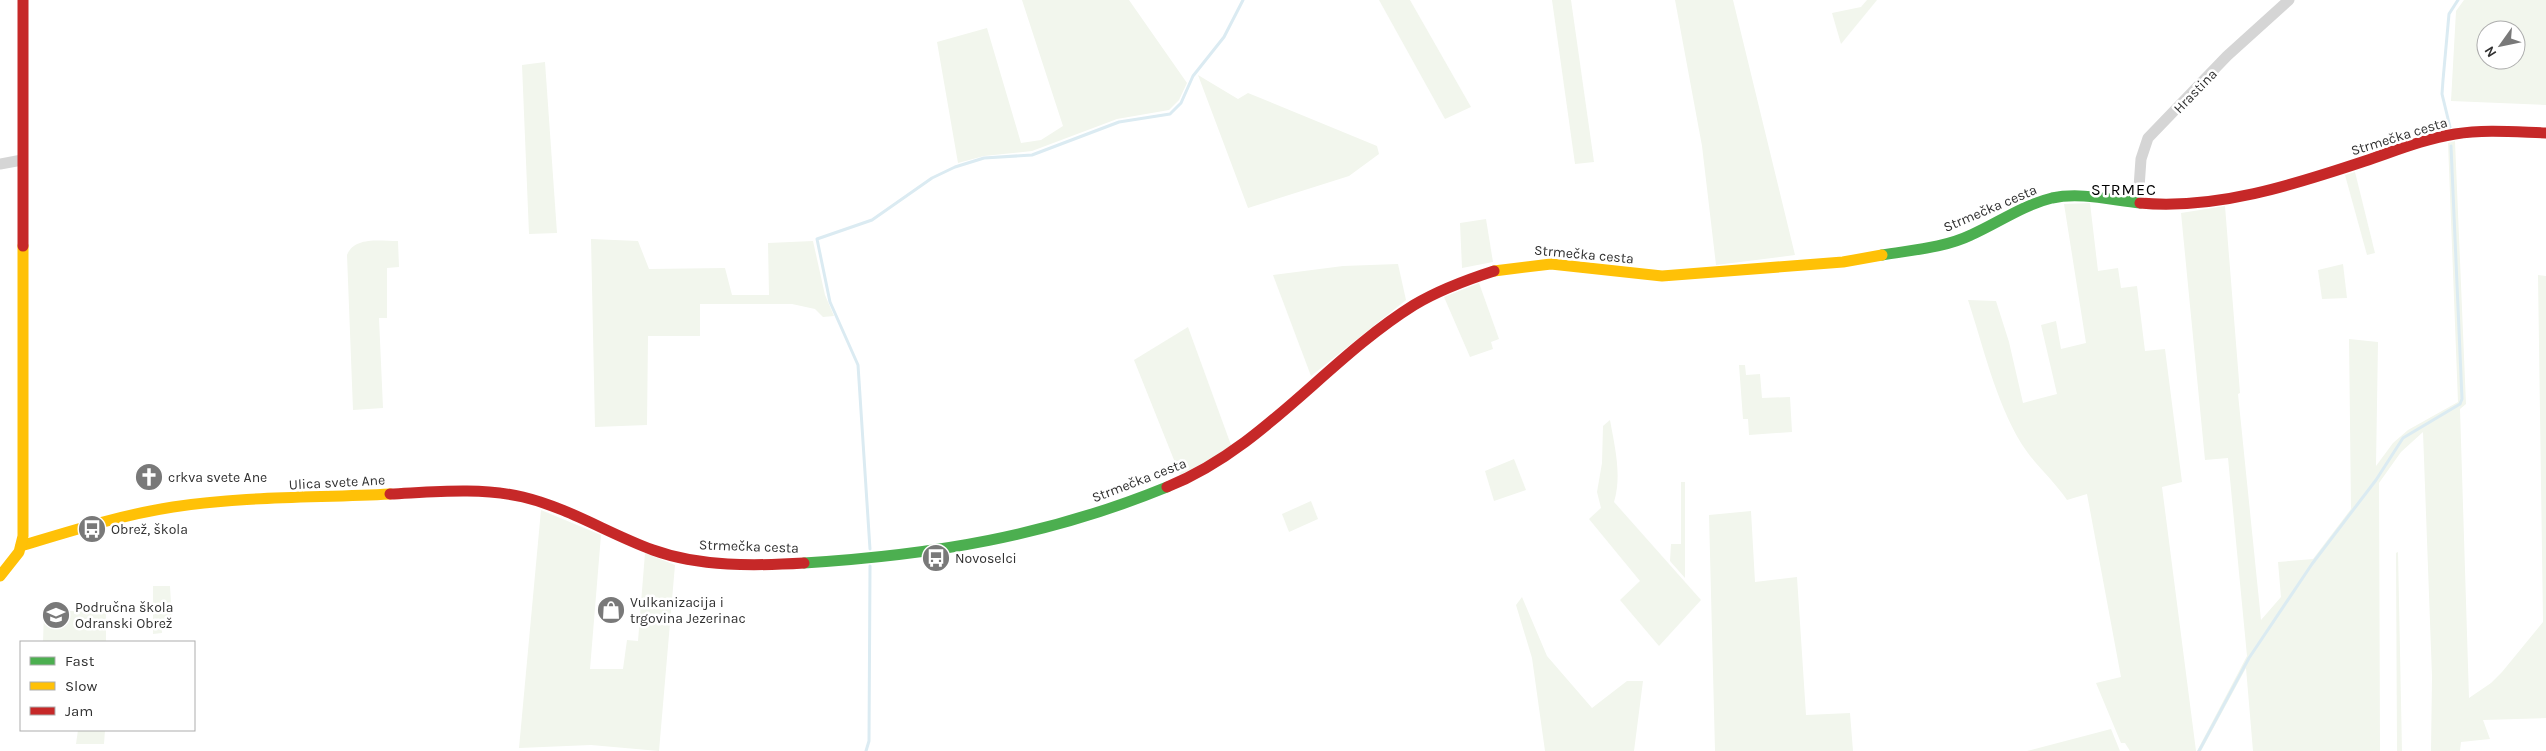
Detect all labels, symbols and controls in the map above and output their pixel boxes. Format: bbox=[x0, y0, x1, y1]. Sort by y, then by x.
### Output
north arrow bbox=[2476, 20, 2526, 70]
text: N bbox=[2481, 43, 2500, 61]
street label: Hrastina bbox=[2170, 66, 2221, 117]
street label: Strmečka cesta bbox=[2349, 114, 2449, 159]
district label: STRMEC bbox=[2091, 180, 2157, 199]
street label: Strmečka cesta bbox=[1941, 181, 2040, 236]
street label: Strmečka cesta bbox=[1533, 242, 1634, 267]
street label: Strmečka cesta bbox=[1089, 455, 1189, 506]
church icon: crkva svete Ane bbox=[134, 462, 164, 492]
place label: crkva svete Ane bbox=[168, 469, 267, 486]
street label: Ulica svete Ane bbox=[288, 471, 386, 494]
bus stop icon: Obrež, škola bbox=[77, 514, 107, 544]
place label: Obrež, škola bbox=[111, 521, 188, 538]
street label: Strmečka cesta bbox=[699, 536, 799, 557]
bus stop icon: Novoselci bbox=[921, 543, 951, 573]
place label: Novoselci bbox=[955, 550, 1017, 567]
place label: Vulkanizacija i trgovina Jezerinac bbox=[630, 594, 746, 627]
shop icon: Vulkanizacija i trgovina Jezerinac bbox=[596, 595, 626, 625]
place label: Područna škola Odranski Obrež bbox=[75, 599, 173, 632]
school or university icon: Područna škola Odranski Obrež bbox=[41, 600, 71, 630]
legend bbox=[20, 641, 195, 731]
text: Fast bbox=[65, 652, 95, 670]
text: Slow bbox=[65, 677, 97, 695]
text: Jam bbox=[65, 702, 93, 720]

